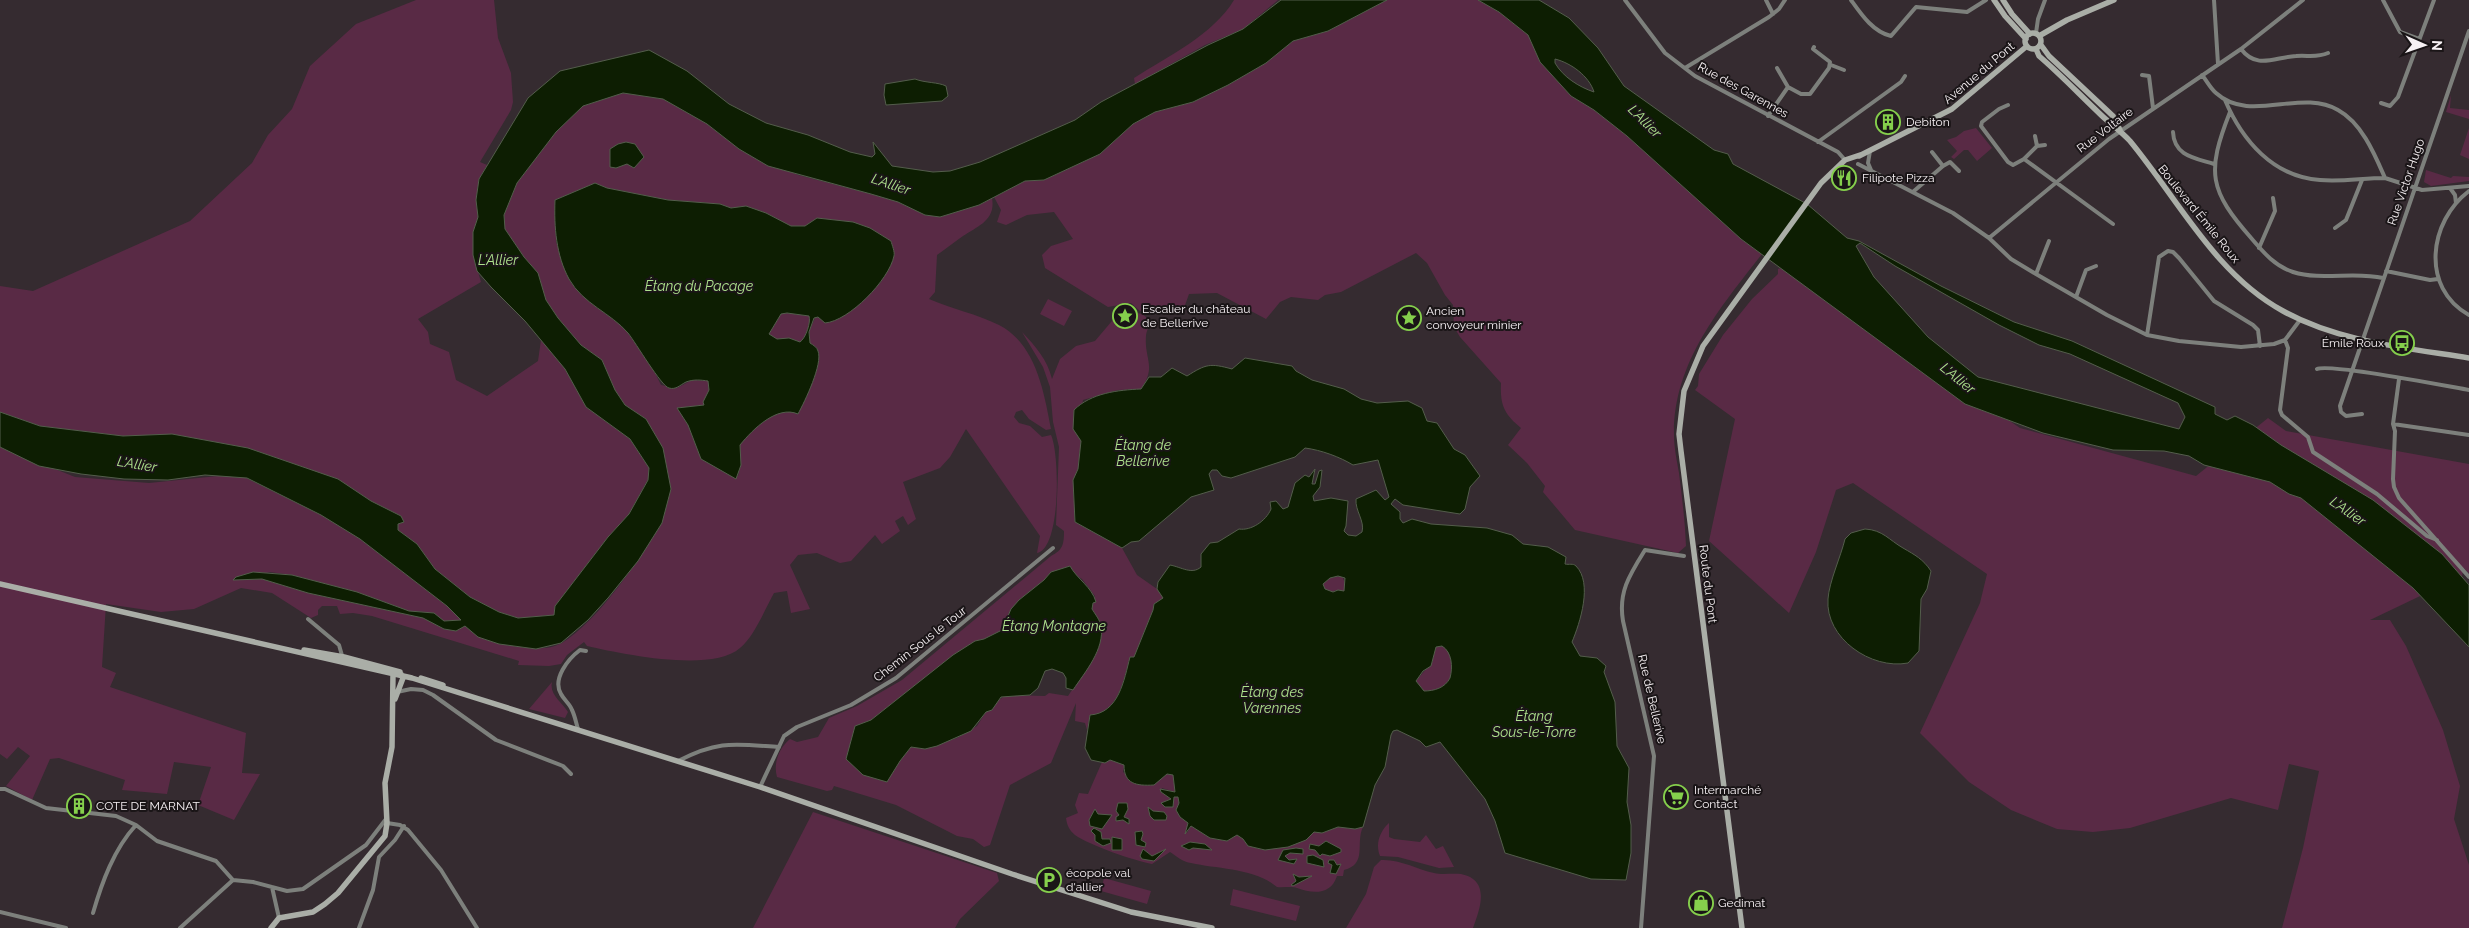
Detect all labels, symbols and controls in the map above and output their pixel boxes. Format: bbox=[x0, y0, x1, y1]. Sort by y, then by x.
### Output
north arrow bbox=[2399, 20, 2449, 70]
street label: Avenue du Pont bbox=[1941, 39, 2017, 107]
text: N bbox=[2429, 40, 2445, 51]
street label: Rue des Garennes bbox=[1695, 59, 1791, 121]
water label: L'Allier bbox=[1625, 101, 1666, 142]
street label: Rue Voltaire bbox=[2074, 104, 2136, 156]
building icon: Debiton bbox=[1875, 109, 1901, 135]
place label: Debiton bbox=[1906, 115, 1950, 129]
street label: Rue Victor Hugo bbox=[2385, 137, 2427, 227]
street label: Boulevard Émile Roux bbox=[2155, 162, 2243, 266]
restaurant icon: Filipote Pizza bbox=[1831, 165, 1857, 191]
water label: L'Allier bbox=[870, 170, 914, 198]
place label: Filipote Pizza bbox=[1862, 171, 1934, 185]
water label: L'Allier bbox=[478, 252, 519, 268]
water label: Étang du Pacage bbox=[645, 277, 754, 294]
place label: Escalier du château de Bellerive bbox=[1142, 302, 1250, 330]
place icon: Escalier du château de Bellerive bbox=[1112, 303, 1138, 329]
place label: Ancien convoyeur minier bbox=[1426, 304, 1522, 332]
place icon: Ancien convoyeur minier bbox=[1396, 305, 1422, 331]
bus stop icon: Émile Roux bbox=[2389, 330, 2415, 356]
place label: Émile Roux bbox=[2322, 336, 2384, 350]
water label: L'Allier bbox=[1937, 359, 1979, 398]
water label: Étang de Bellerive bbox=[1115, 436, 1172, 469]
water label: L'Allier bbox=[116, 453, 159, 475]
water label: L'Allier bbox=[2327, 493, 2370, 530]
street label: Route du Pont bbox=[1696, 544, 1720, 624]
street label: Chemin Sous le Tour bbox=[871, 603, 970, 685]
water label: Étang Montagne bbox=[1002, 617, 1107, 634]
street label: Rue de Bellerive bbox=[1635, 653, 1669, 745]
water label: Étang des Varennes bbox=[1241, 683, 1304, 716]
water label: Étang Sous-le-Torre bbox=[1491, 707, 1577, 740]
place label: Intermarché Contact bbox=[1694, 783, 1761, 811]
supermarket icon: Intermarché Contact bbox=[1663, 784, 1689, 810]
building icon: COTE DE MARNAT bbox=[66, 793, 92, 819]
place label: COTE DE MARNAT bbox=[96, 799, 201, 813]
place label: écopole val d'allier bbox=[1066, 866, 1131, 894]
parking icon: écopole val d'allier bbox=[1036, 867, 1062, 893]
shop icon: Gedimat bbox=[1688, 890, 1714, 916]
place label: Gedimat bbox=[1718, 896, 1765, 910]

